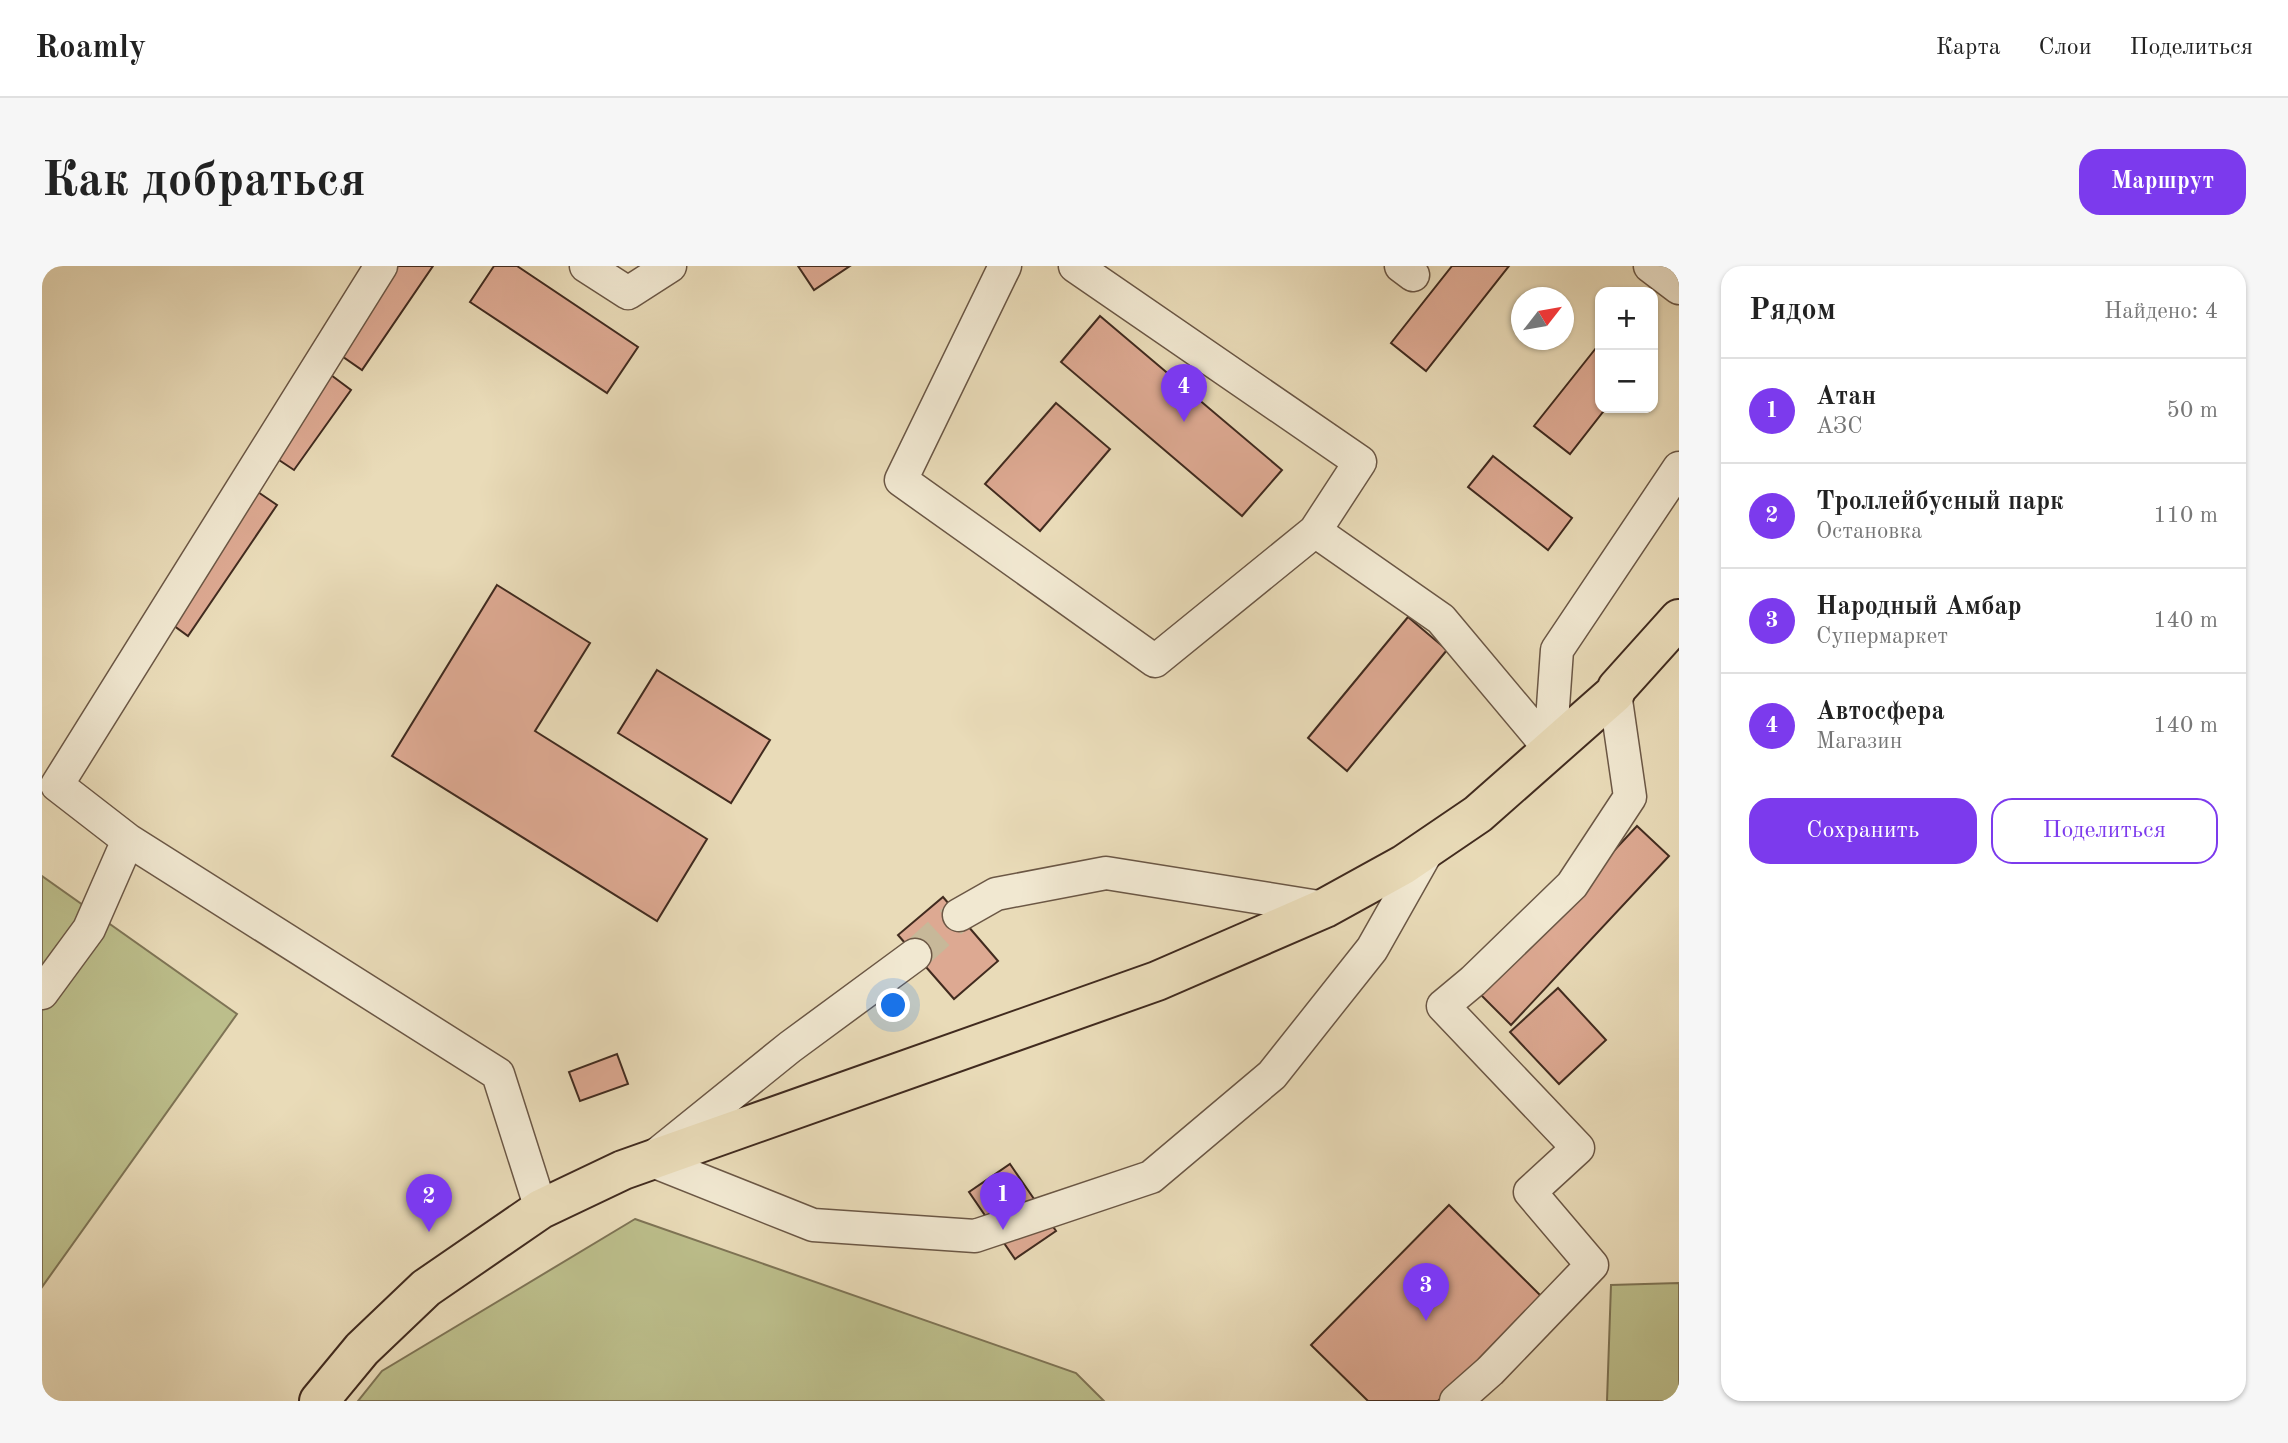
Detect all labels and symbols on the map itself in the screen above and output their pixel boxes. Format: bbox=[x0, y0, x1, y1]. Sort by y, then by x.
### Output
north arrow bbox=[1511, 287, 1574, 350]
pin: 4 bbox=[1161, 364, 1207, 422]
your location bbox=[876, 988, 910, 1022]
pin: 1 bbox=[980, 1172, 1026, 1230]
pin: 2 bbox=[406, 1174, 452, 1232]
pin: 3 bbox=[1403, 1263, 1449, 1321]

